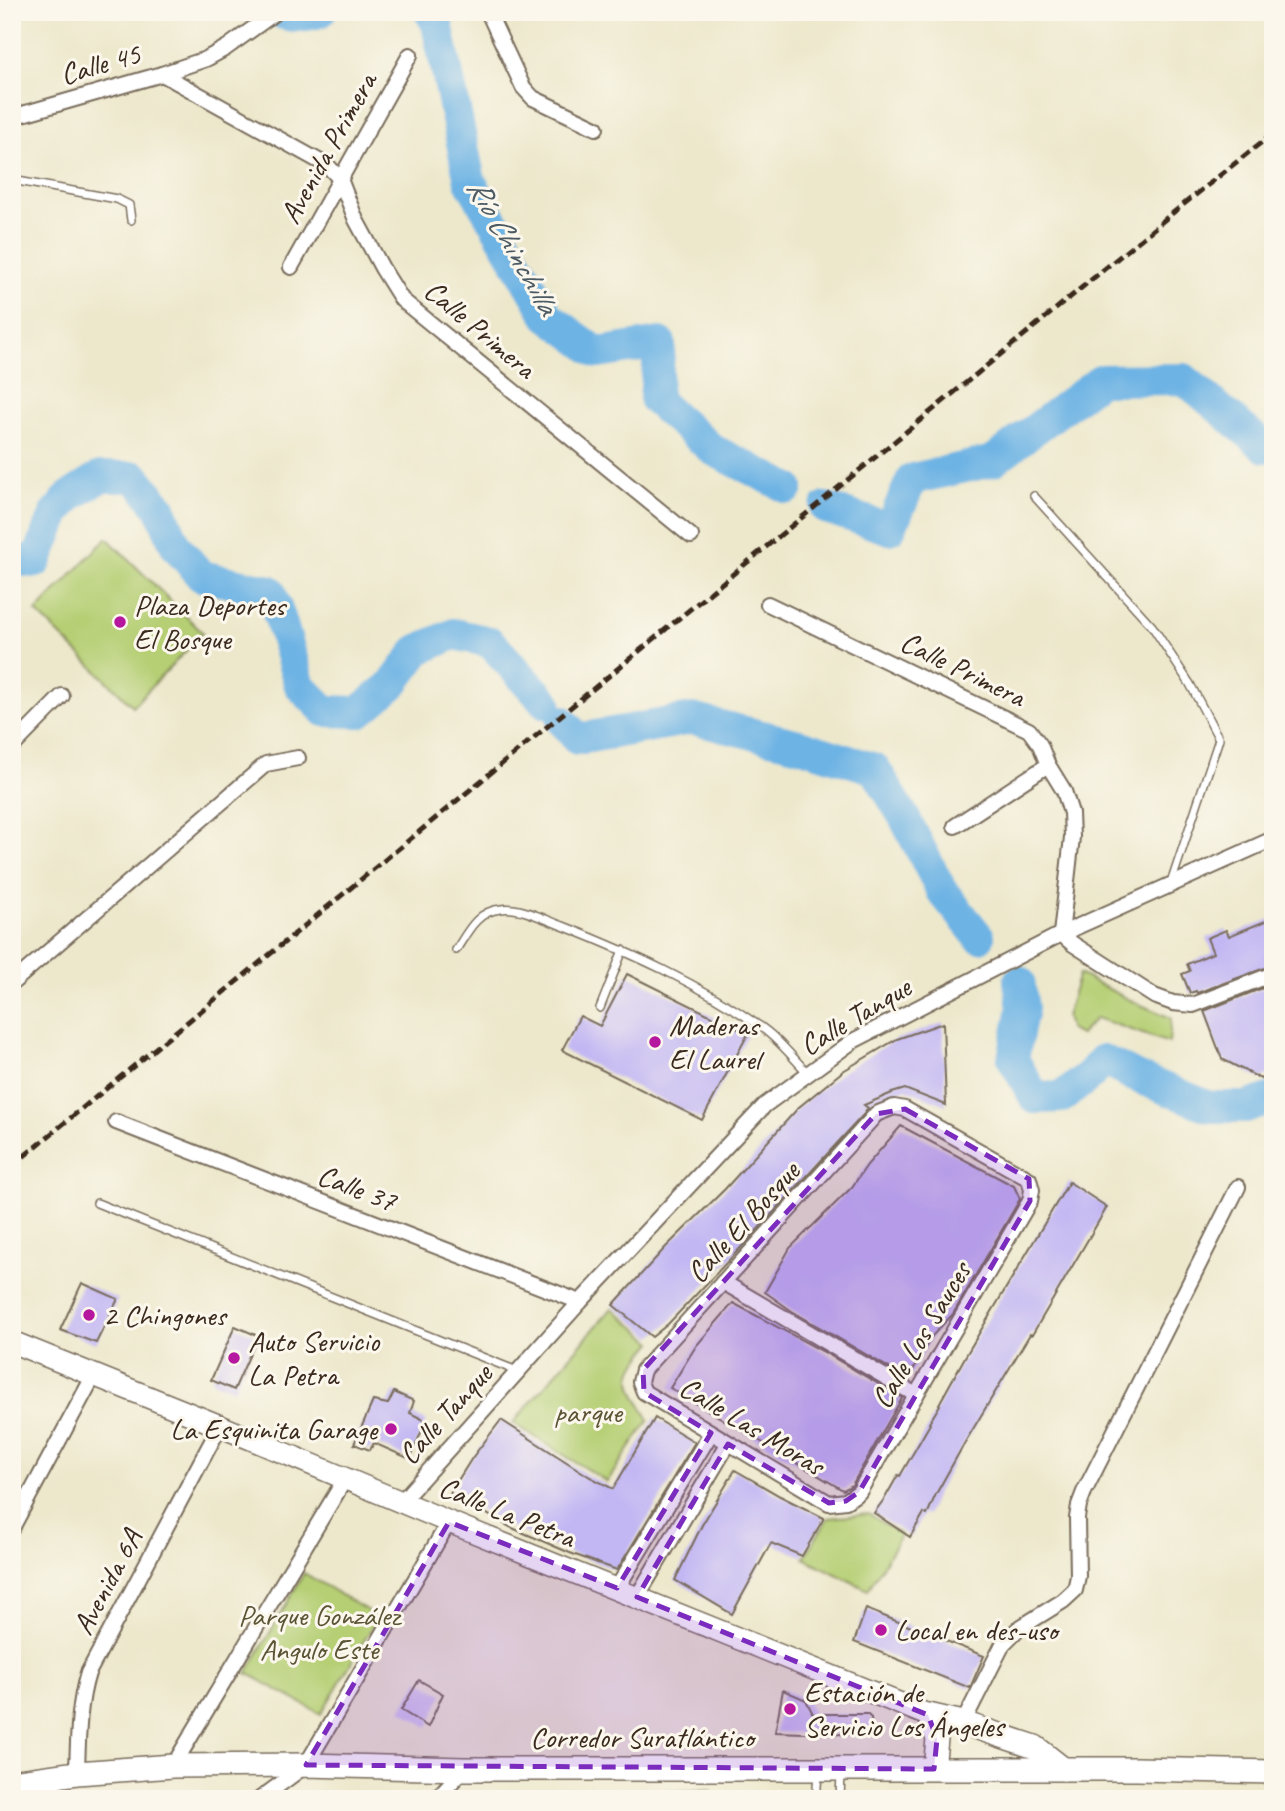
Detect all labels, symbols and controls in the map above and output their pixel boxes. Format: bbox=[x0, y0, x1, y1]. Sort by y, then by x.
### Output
street label: Calle 45 bbox=[56, 34, 146, 93]
street label: Avenida Primera bbox=[271, 64, 386, 230]
water label: Río Chinchilla bbox=[458, 171, 570, 324]
street label: Calle Primera bbox=[416, 271, 545, 388]
place label: Plaza Deportes El Bosque bbox=[134, 586, 288, 658]
marker: Plaza Deportes El Bosque bbox=[112, 614, 128, 630]
street label: Calle Primera bbox=[894, 623, 1033, 716]
street label: Calle Tanque bbox=[793, 967, 919, 1064]
place label: Maderas El Laurel bbox=[669, 1006, 765, 1078]
marker: Maderas El Laurel bbox=[647, 1034, 663, 1050]
street label: Calle El Bosque bbox=[678, 1151, 809, 1291]
street label: Calle 37 bbox=[312, 1156, 403, 1221]
street label: Calle Los Sauces bbox=[862, 1253, 981, 1415]
place label: 2 Chingones bbox=[103, 1296, 228, 1334]
marker: 2 Chingones bbox=[81, 1307, 97, 1323]
place label: Auto Servicio La Petra bbox=[248, 1322, 381, 1394]
marker: Auto Servicio La Petra bbox=[226, 1350, 242, 1366]
street label: Calle Tanque bbox=[390, 1354, 502, 1472]
street label: Calle Las Moras bbox=[673, 1368, 834, 1485]
park label: parque bbox=[554, 1393, 624, 1431]
place label: La Esquinita Garage bbox=[170, 1410, 379, 1448]
marker: La Esquinita Garage bbox=[383, 1421, 399, 1437]
street label: Calle La Petra bbox=[434, 1468, 582, 1557]
street label: Avenida 6A bbox=[64, 1521, 151, 1641]
park label: Parque González Angulo Este bbox=[238, 1596, 402, 1668]
place label: Local en des-uso bbox=[895, 1611, 1061, 1649]
marker: Local en des-uso bbox=[873, 1622, 889, 1638]
place label: Estación de Servicio Los Ángeles bbox=[804, 1673, 1006, 1745]
marker: Estación de Servicio Los Ángeles bbox=[782, 1701, 798, 1717]
street label: Corredor Suratlántico bbox=[530, 1718, 757, 1756]

